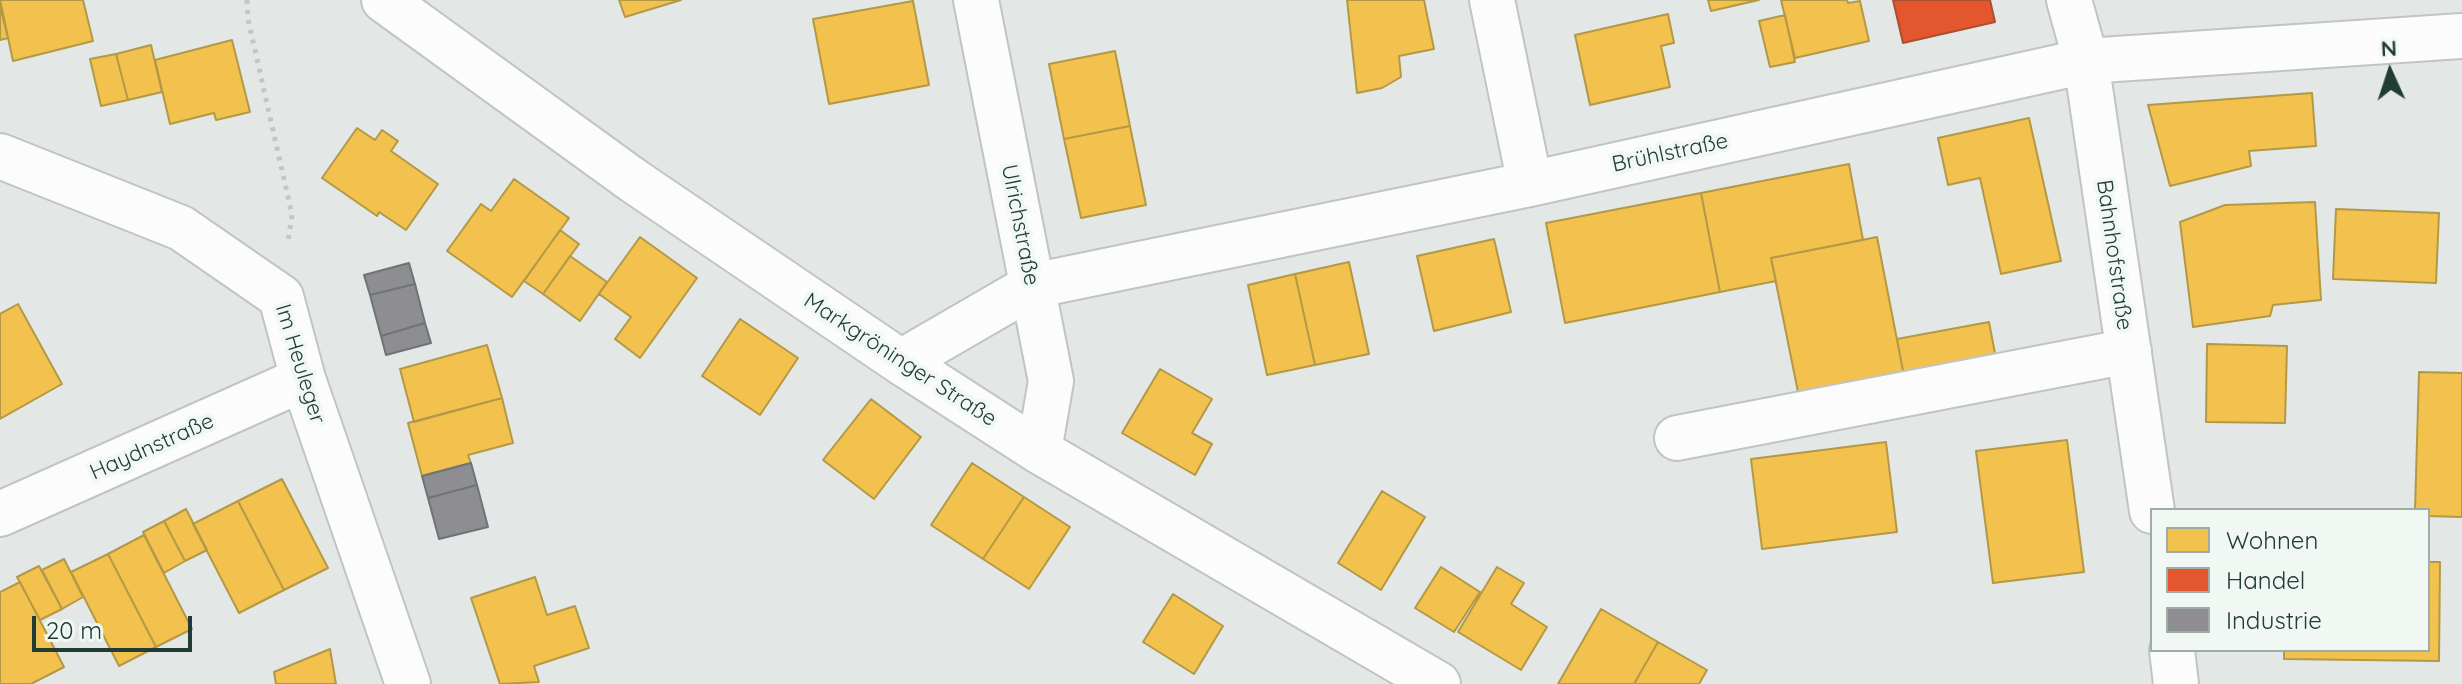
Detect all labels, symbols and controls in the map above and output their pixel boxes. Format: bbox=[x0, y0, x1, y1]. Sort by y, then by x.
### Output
north arrow bbox=[2350, 32, 2430, 112]
text: N bbox=[2380, 34, 2398, 62]
street label: Brühlstraße bbox=[1610, 128, 1730, 178]
street label: Ulrichstraße bbox=[995, 162, 1045, 288]
street label: Bahnhofstraße bbox=[2090, 178, 2138, 332]
street label: Markgröninger Straße bbox=[799, 288, 1001, 432]
street label: Im Heuleger bbox=[269, 301, 331, 427]
street label: Haydnstraße bbox=[86, 408, 218, 486]
legend bbox=[2150, 508, 2430, 652]
text: Wohnen bbox=[2226, 525, 2318, 555]
text: Handel bbox=[2226, 565, 2305, 595]
scale bar bbox=[36, 600, 196, 650]
text: Industrie bbox=[2226, 605, 2322, 635]
text: 20 m bbox=[46, 615, 102, 645]

